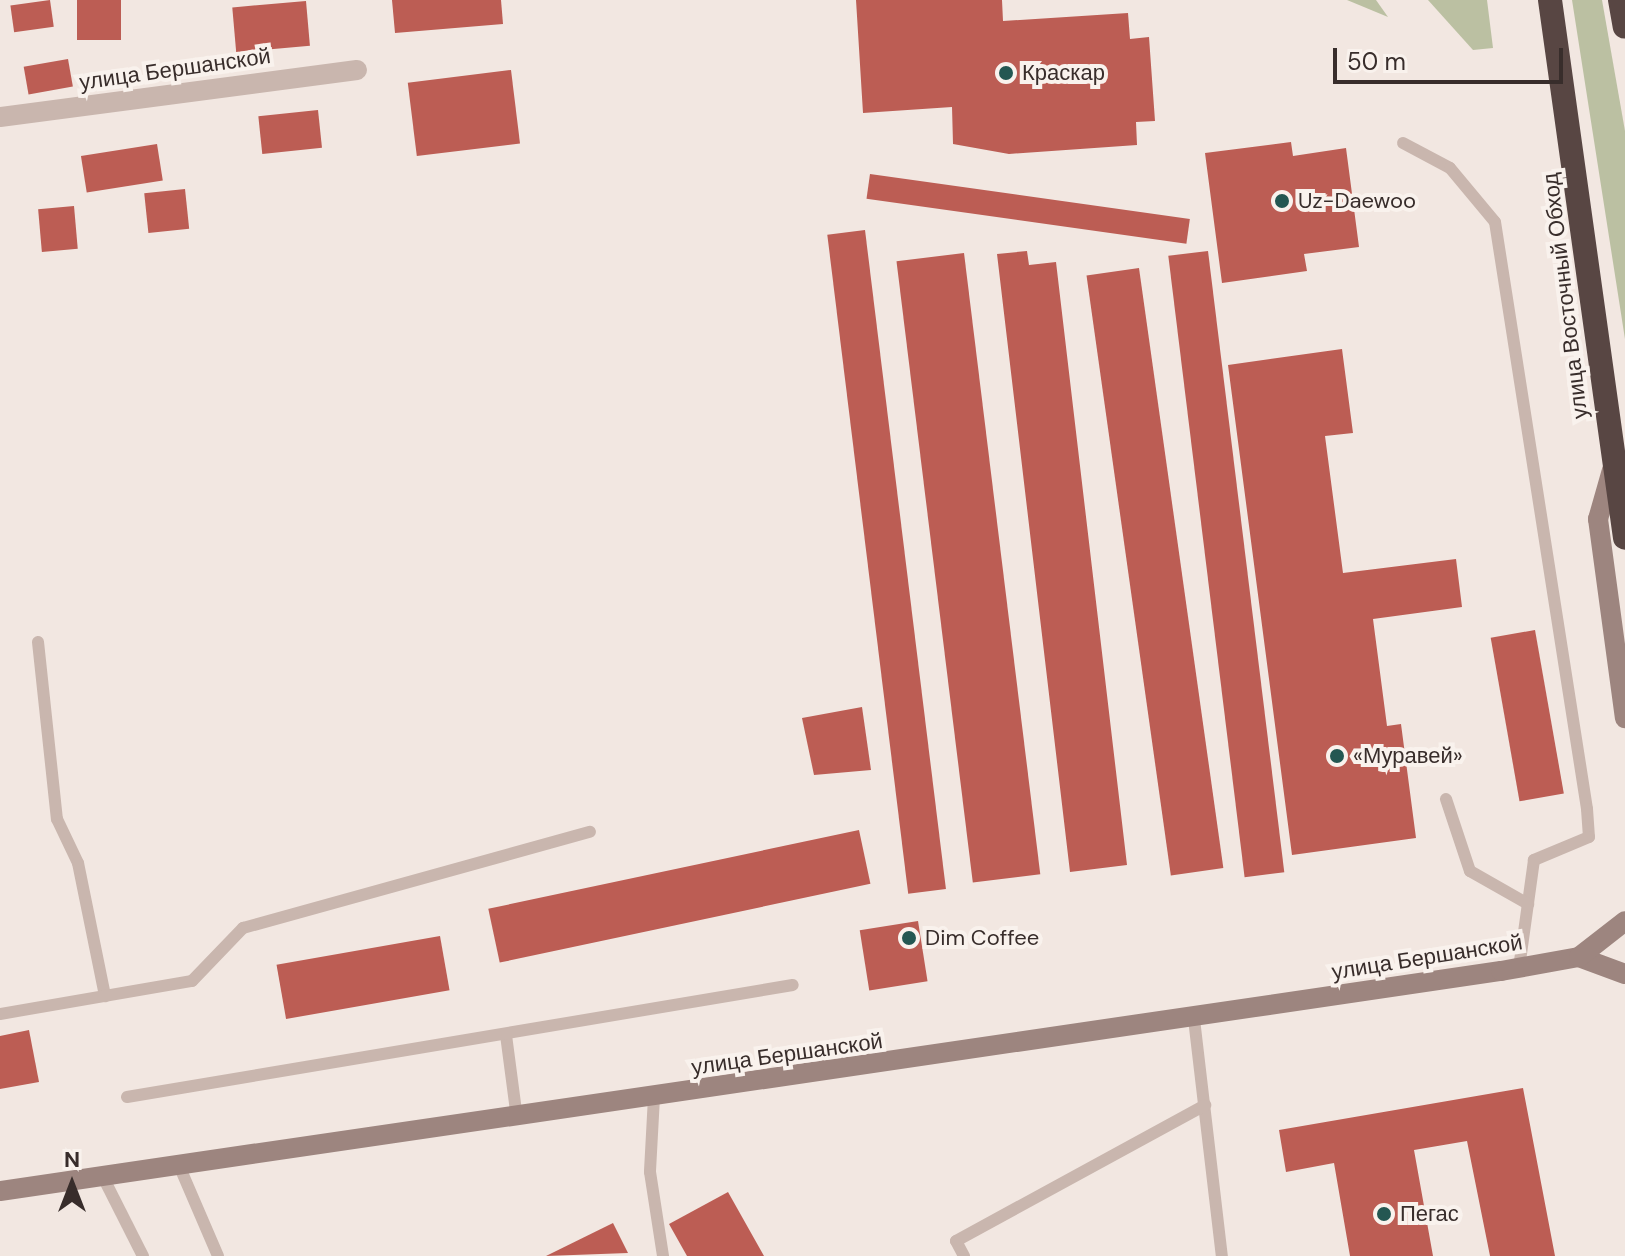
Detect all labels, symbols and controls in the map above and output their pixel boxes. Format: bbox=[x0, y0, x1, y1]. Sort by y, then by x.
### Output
scale bar bbox=[1337, 32, 1567, 82]
street label: улица Бершанской bbox=[78, 43, 272, 95]
text: 50 m bbox=[1347, 46, 1406, 77]
place label: Краскар bbox=[1022, 60, 1105, 86]
marker: Краскар bbox=[997, 64, 1015, 82]
street label: улица Восточный Обход bbox=[1537, 171, 1593, 421]
place label: Uz-Daewoo bbox=[1298, 188, 1416, 214]
marker: Uz-Daewoo bbox=[1273, 192, 1291, 210]
place label: «Муравей» bbox=[1353, 743, 1463, 769]
marker: «Муравей» bbox=[1328, 747, 1346, 765]
place label: Dim Coffee bbox=[925, 925, 1039, 951]
marker: Dim Coffee bbox=[900, 929, 918, 947]
street label: улица Бершанской bbox=[1330, 929, 1524, 985]
street label: улица Бершанской bbox=[690, 1028, 884, 1080]
north arrow bbox=[32, 1144, 112, 1224]
text: N bbox=[64, 1145, 80, 1174]
place label: Пегас bbox=[1400, 1201, 1459, 1227]
marker: Пегас bbox=[1375, 1205, 1393, 1223]

